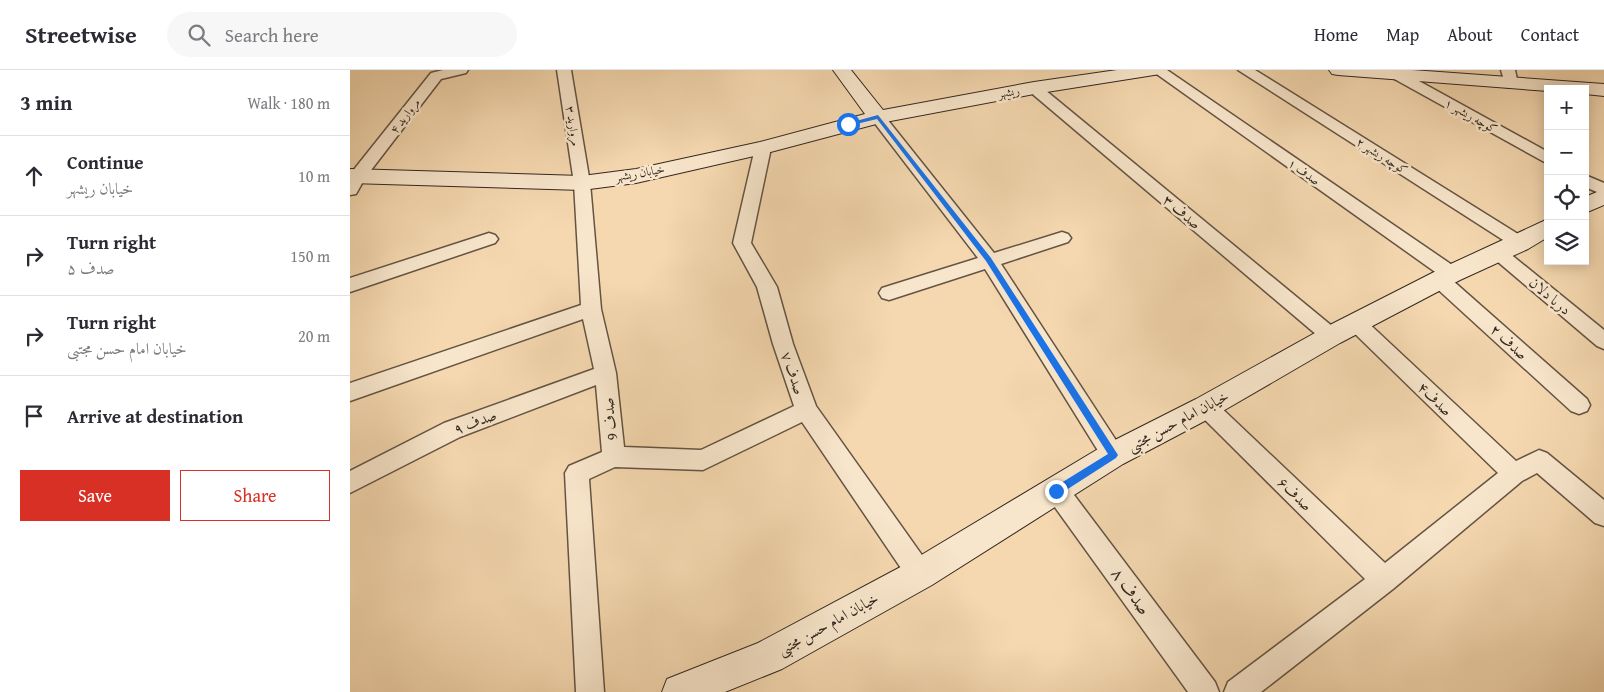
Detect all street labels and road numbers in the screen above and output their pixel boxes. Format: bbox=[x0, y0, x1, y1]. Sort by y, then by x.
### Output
street label: ریشهر bbox=[995, 81, 1021, 102]
street label: مروارید ۴ bbox=[385, 94, 425, 138]
street label: کوچه ریشهر ۱ bbox=[1441, 94, 1501, 138]
street label: مروارید ۳ bbox=[561, 105, 585, 147]
street label: کوچه ریشهر ۲ bbox=[1353, 133, 1411, 179]
street label: صدف ۱ bbox=[1285, 154, 1324, 189]
street label: خیابان ریشهر bbox=[612, 160, 666, 186]
street label: صدف ۳ bbox=[1159, 189, 1206, 234]
street label: دریا دلان bbox=[1525, 272, 1576, 319]
street label: صدف ۲ bbox=[1486, 319, 1533, 364]
street label: صدف ۷ bbox=[776, 348, 811, 397]
street label: صدف۴ bbox=[1413, 377, 1457, 420]
street label: خیابان امام حسن مجتبی bbox=[1123, 385, 1234, 459]
street label: صدف 9 bbox=[597, 397, 622, 441]
street label: صدف ۹ bbox=[450, 404, 499, 439]
street label: صدف۶ bbox=[1273, 472, 1317, 515]
street label: صدف ۸ bbox=[1105, 561, 1158, 620]
street label: خیابان امام حسن مجتبی bbox=[774, 587, 883, 663]

